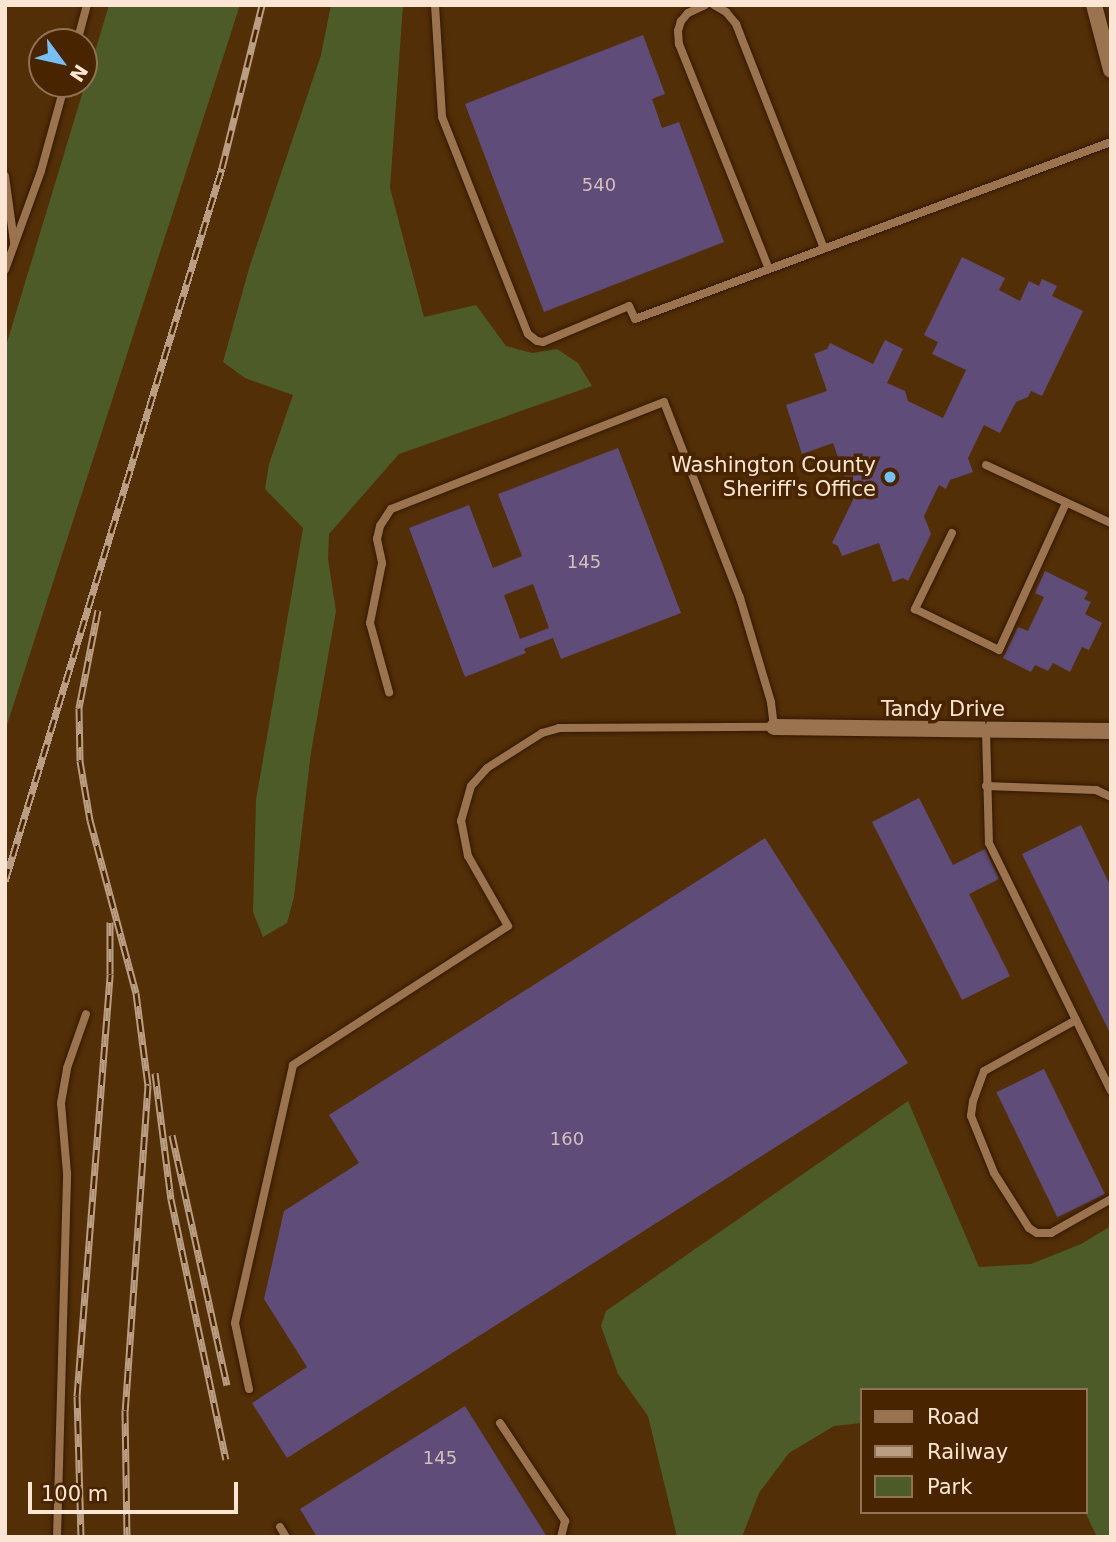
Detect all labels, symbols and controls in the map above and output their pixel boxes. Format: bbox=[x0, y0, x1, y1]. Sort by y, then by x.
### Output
north arrow bbox=[28, 28, 98, 98]
text: N bbox=[65, 61, 92, 86]
house number: 540 bbox=[582, 174, 616, 196]
place label: Washington County Sheriff's Office bbox=[671, 452, 876, 502]
marker: Washington County Sheriff's Office bbox=[882, 469, 898, 485]
house number: 145 bbox=[567, 551, 601, 573]
street label: Tandy Drive bbox=[881, 696, 1005, 722]
house number: 160 bbox=[550, 1128, 584, 1150]
legend bbox=[860, 1388, 1088, 1514]
text: Road bbox=[927, 1405, 980, 1429]
text: Railway bbox=[927, 1440, 1008, 1464]
house number: 145 bbox=[423, 1447, 457, 1469]
scale bar bbox=[32, 1468, 242, 1512]
text: Park bbox=[927, 1475, 972, 1499]
text: 100 m bbox=[41, 1482, 108, 1506]

